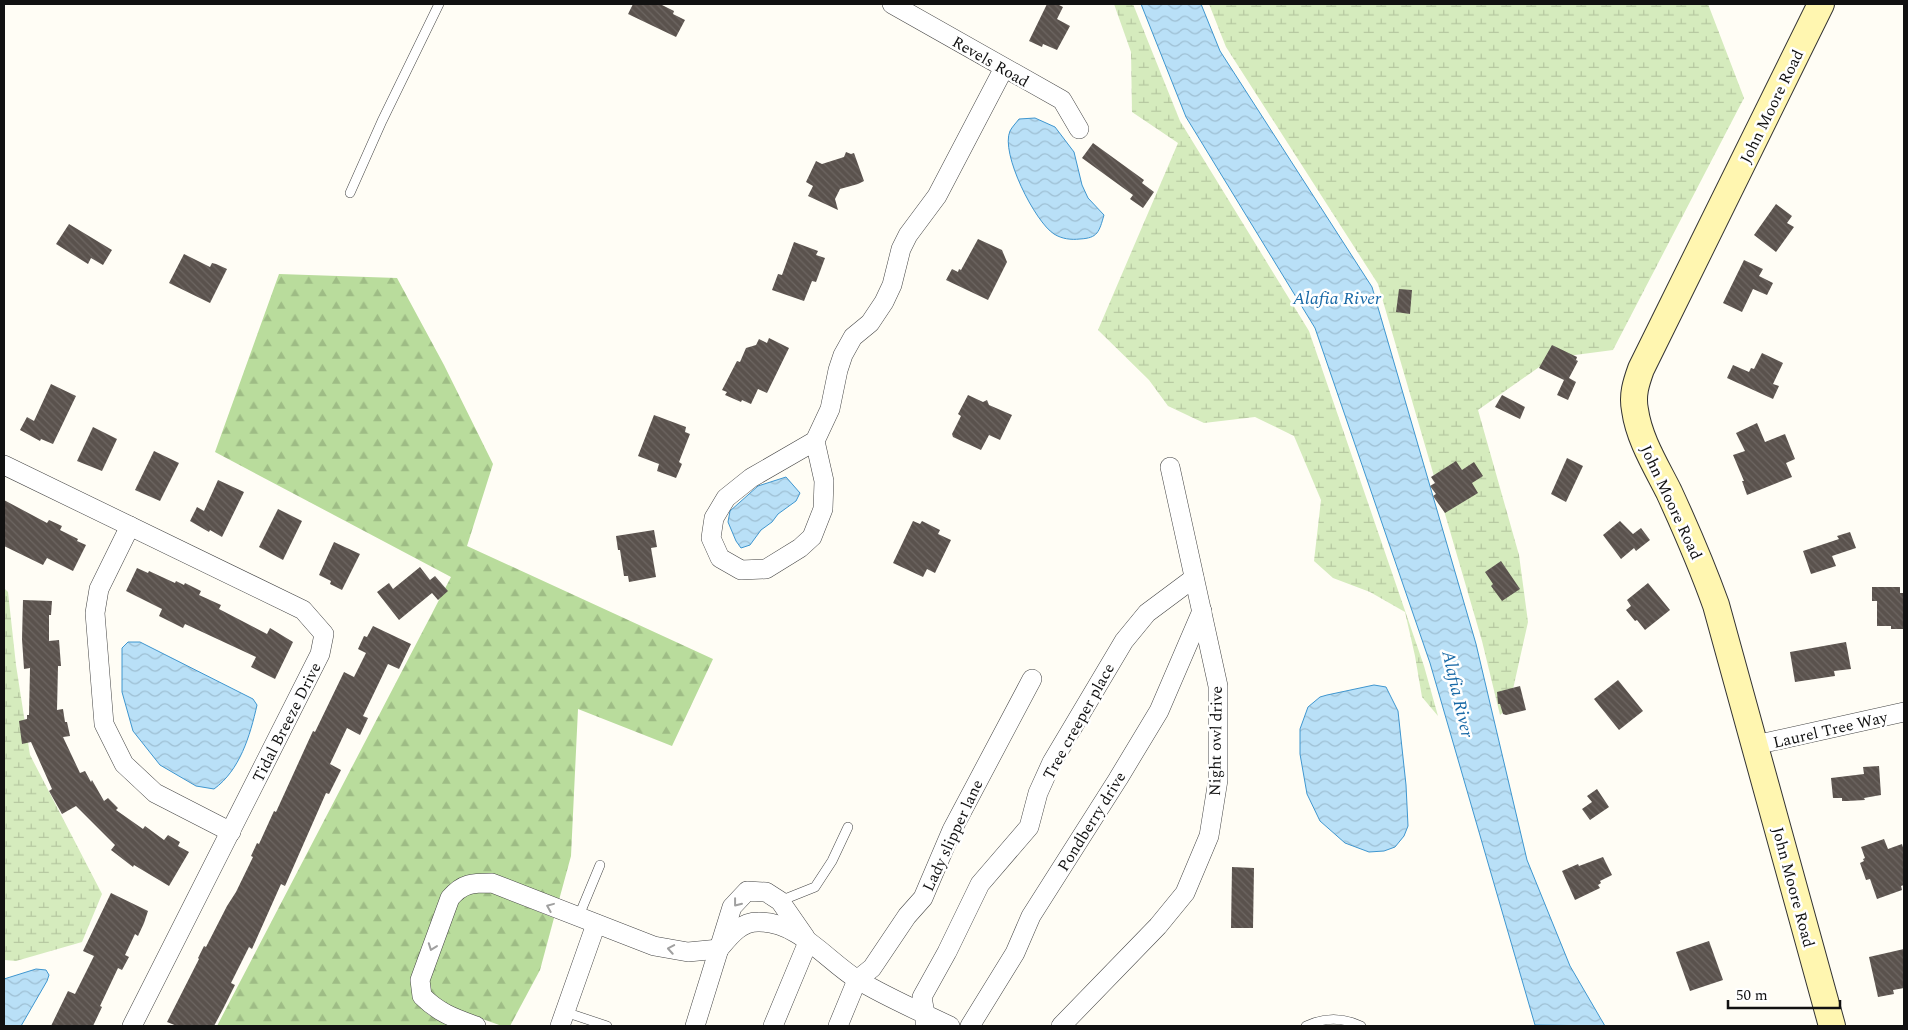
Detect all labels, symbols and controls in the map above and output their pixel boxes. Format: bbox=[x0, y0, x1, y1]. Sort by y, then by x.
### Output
street label: Revels Road bbox=[948, 30, 1034, 94]
street label: John Moore Road bbox=[1734, 45, 1810, 167]
water label: Alafia River bbox=[1292, 285, 1382, 312]
street label: John Moore Road bbox=[1634, 441, 1708, 564]
water label: Alafia River bbox=[1434, 647, 1481, 741]
street label: Tidal Breeze Drive bbox=[246, 658, 328, 787]
street label: Tree creeper place bbox=[1037, 659, 1121, 784]
street label: Night owl drive bbox=[1203, 686, 1229, 796]
street label: Laurel Tree Way bbox=[1771, 705, 1891, 755]
street label: Pondberry drive bbox=[1052, 767, 1132, 876]
street label: Lady slipper lane bbox=[916, 775, 989, 895]
street label: John Moore Road bbox=[1765, 824, 1821, 950]
one-way arrow bbox=[734, 897, 743, 907]
one-way arrow bbox=[546, 902, 555, 913]
one-way arrow bbox=[428, 943, 438, 951]
one-way arrow bbox=[666, 944, 675, 954]
scale bar bbox=[1728, 978, 1840, 1010]
text: 50 m bbox=[1736, 984, 1768, 1007]

